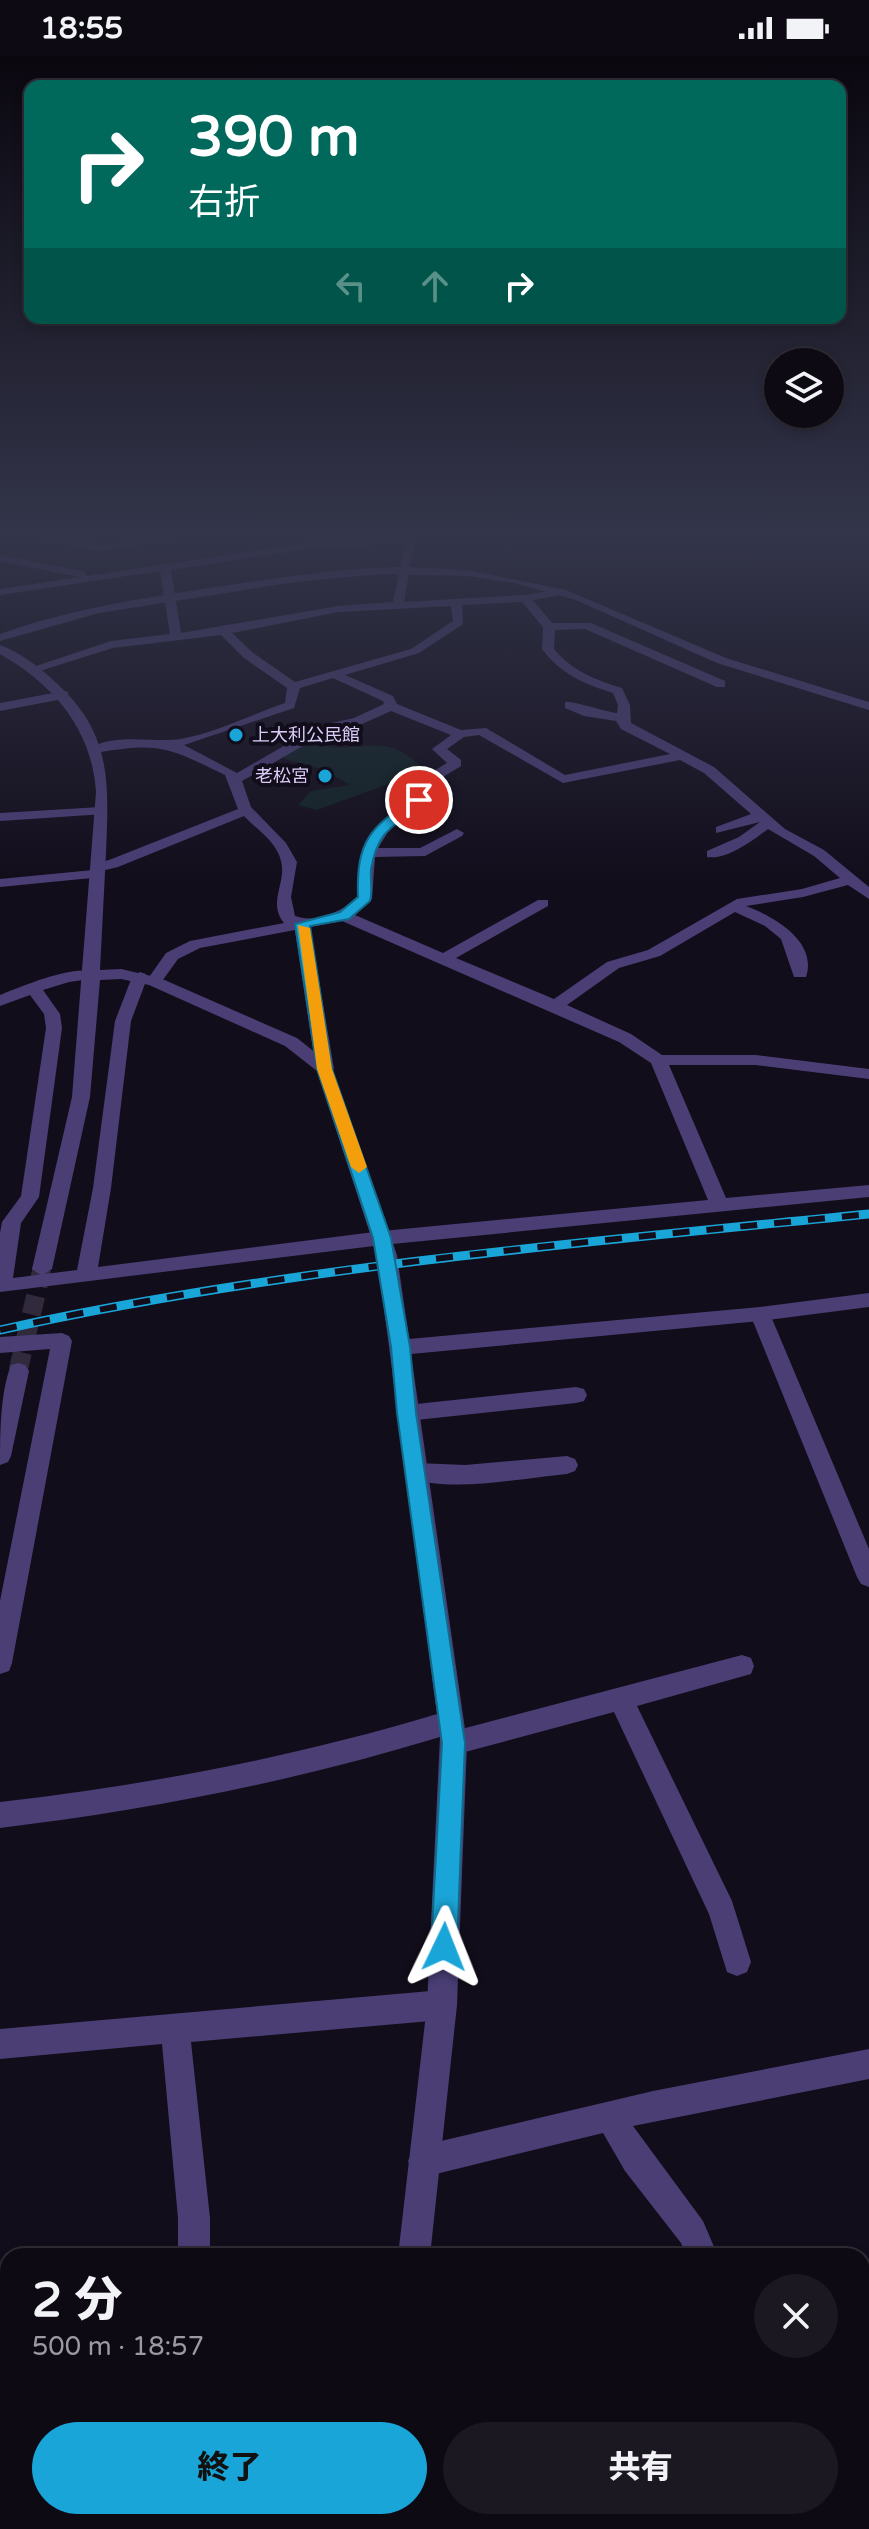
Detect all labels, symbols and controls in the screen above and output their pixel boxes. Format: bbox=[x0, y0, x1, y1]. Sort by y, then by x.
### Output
text: 18:55 bbox=[40, 10, 123, 47]
text: 390 m bbox=[188, 104, 359, 171]
icon: right bbox=[56, 112, 160, 216]
text: 右折 bbox=[188, 181, 260, 224]
icon: left bbox=[329, 264, 373, 308]
icon: ahead bbox=[413, 264, 457, 308]
icon: right bbox=[497, 264, 541, 308]
map controls bbox=[764, 348, 844, 428]
button: layers bbox=[764, 348, 844, 428]
place label: 上大利公民館 bbox=[252, 724, 360, 746]
marker: 上大利公民館 bbox=[227, 726, 245, 744]
place label: 老松宮 bbox=[255, 765, 309, 787]
pin bbox=[385, 766, 453, 834]
marker: 老松宮 bbox=[316, 767, 334, 785]
icon: arrive bbox=[397, 778, 441, 822]
position arrow bbox=[402, 1905, 486, 1989]
text: 2 分 bbox=[32, 2272, 123, 2330]
button: close bbox=[754, 2274, 838, 2358]
text: 500 m · 18:57 bbox=[32, 2331, 204, 2362]
button: 終了 bbox=[32, 2422, 427, 2514]
button: 共有 bbox=[443, 2422, 838, 2514]

